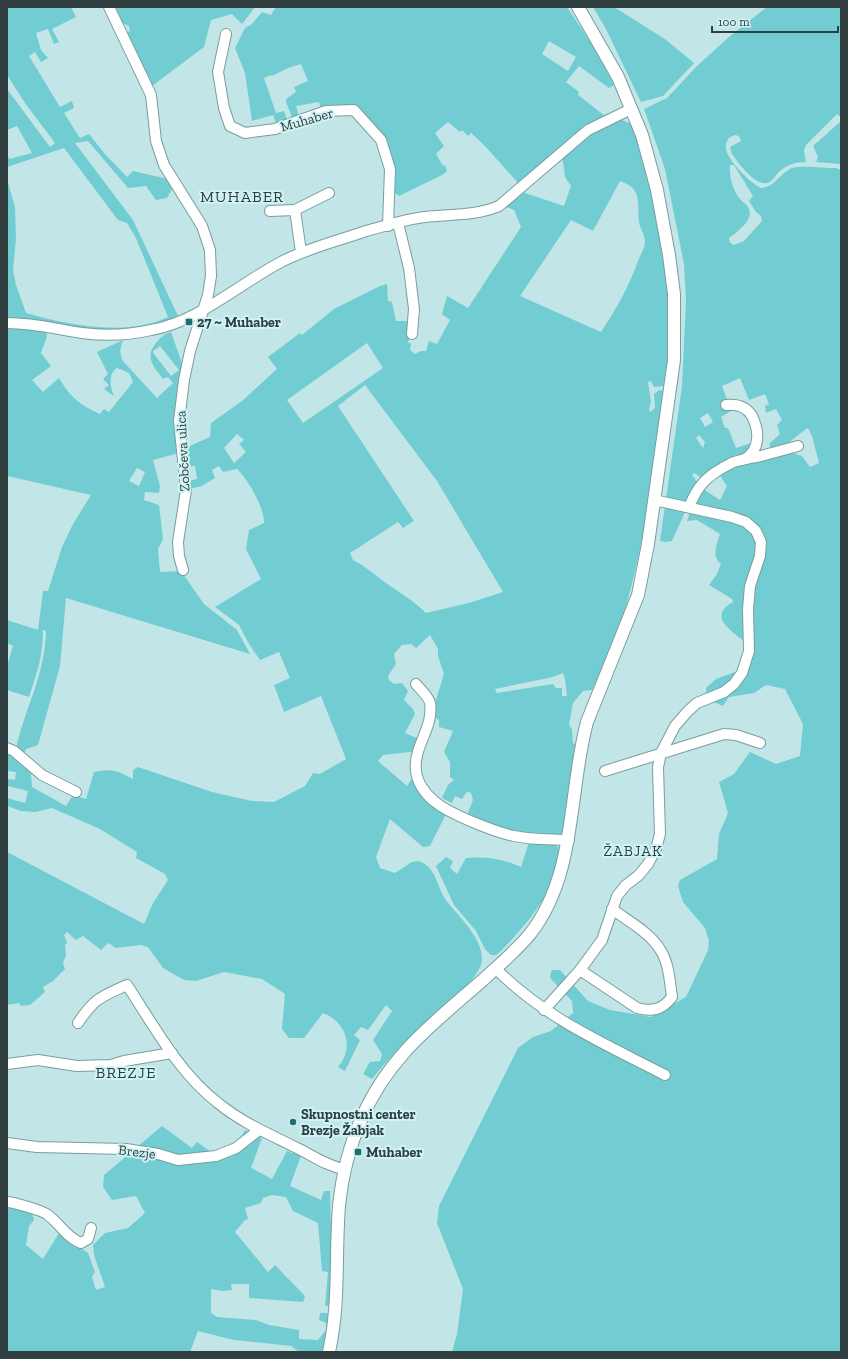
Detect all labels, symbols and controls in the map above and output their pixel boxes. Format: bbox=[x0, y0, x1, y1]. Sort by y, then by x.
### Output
scale bar bbox=[712, 8, 838, 34]
text: 100 m bbox=[718, 15, 750, 29]
street label: Muhaber bbox=[278, 104, 336, 136]
district label: MUHABER bbox=[200, 187, 284, 206]
place label: 27 ~ Muhaber bbox=[197, 314, 281, 331]
marker: 27 ~ Muhaber bbox=[184, 317, 194, 327]
street label: Zobčeva ulica bbox=[172, 410, 194, 492]
district label: ŽABJAK bbox=[603, 842, 663, 860]
district label: BREZJE bbox=[96, 1063, 156, 1082]
place label: Skupnostni center Brezje Žabjak bbox=[301, 1106, 416, 1139]
marker: Skupnostni center Brezje Žabjak bbox=[288, 1117, 298, 1127]
street label: Brezje bbox=[117, 1141, 157, 1163]
place label: Muhaber bbox=[366, 1144, 422, 1161]
marker: Muhaber bbox=[353, 1147, 363, 1157]

